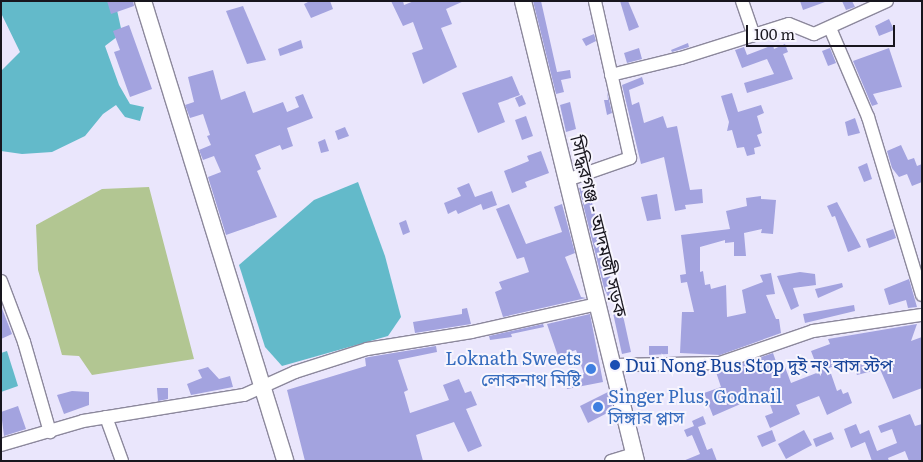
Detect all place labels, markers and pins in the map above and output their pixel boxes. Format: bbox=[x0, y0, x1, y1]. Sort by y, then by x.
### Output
place label: Loknath Sweets লোকনাথ মিষ্টি bbox=[445, 348, 581, 390]
place label: Dui Nong Bus Stop দুই নং বাস স্টপ bbox=[625, 354, 893, 376]
marker: Dui Nong Bus Stop দুই নং বাস স্টপ bbox=[609, 359, 621, 371]
marker: Loknath Sweets লোকনাথ মিষ্টি bbox=[585, 363, 597, 375]
place label: Singer Plus, Godnail সিঙ্গার প্লাস bbox=[608, 386, 782, 428]
marker: Singer Plus, Godnail সিঙ্গার প্লাস bbox=[592, 401, 604, 413]

